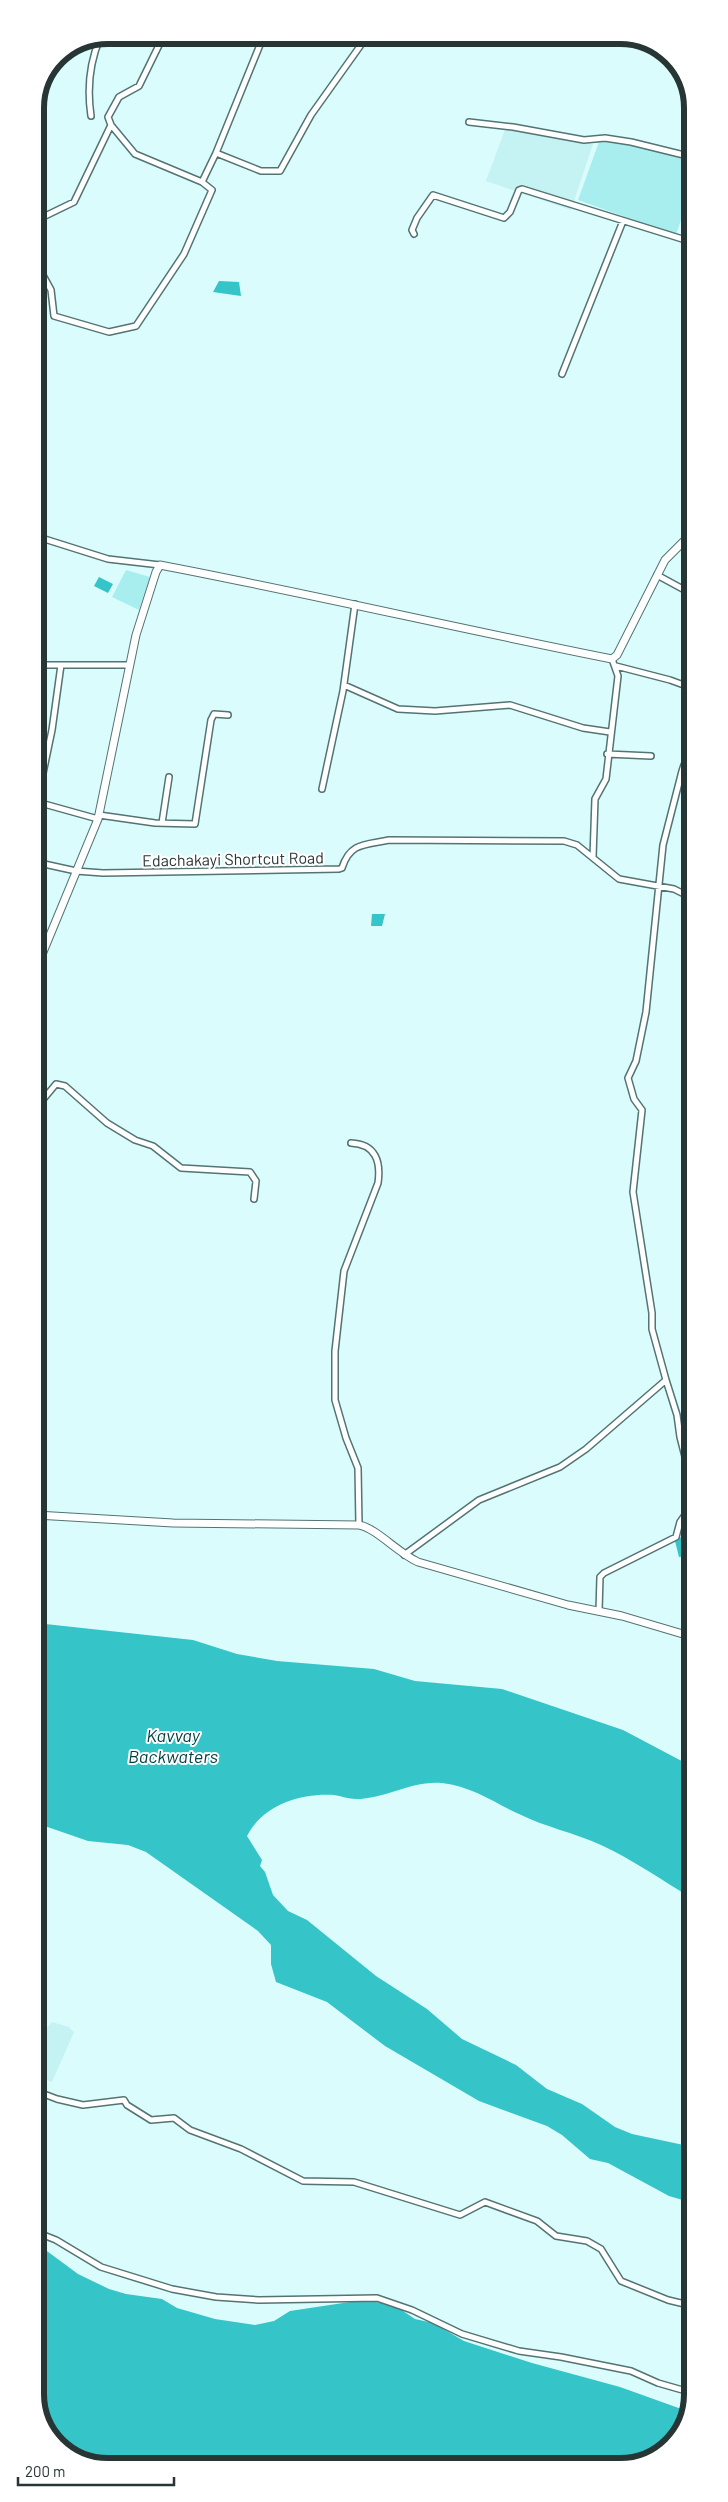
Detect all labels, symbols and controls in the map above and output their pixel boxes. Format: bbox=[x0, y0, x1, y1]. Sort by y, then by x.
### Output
street label: Edachakayi Shortcut Road bbox=[142, 847, 324, 870]
water label: Kavvay Backwaters bbox=[128, 1724, 218, 1767]
scale bar bbox=[18, 2454, 174, 2486]
text: 200 m bbox=[25, 2462, 65, 2480]

